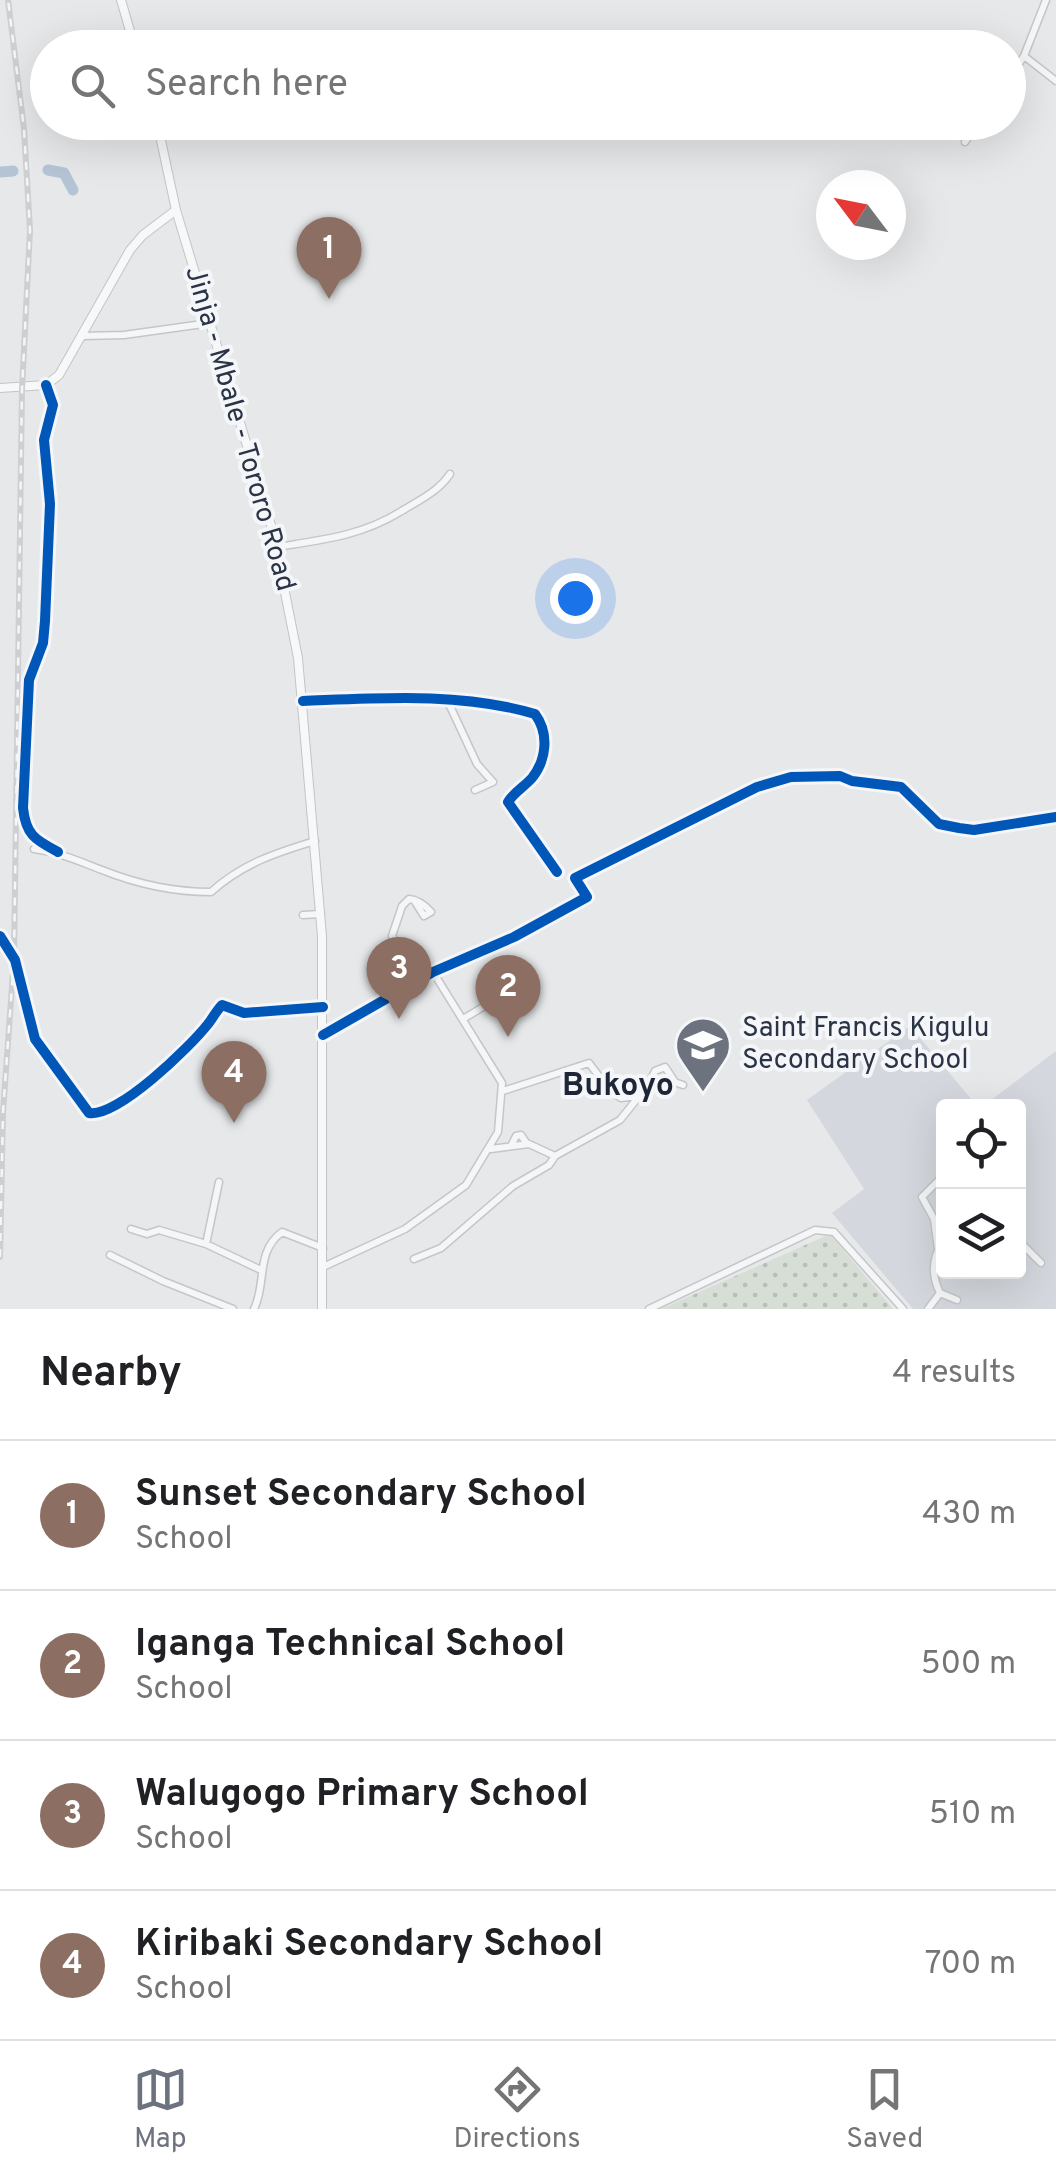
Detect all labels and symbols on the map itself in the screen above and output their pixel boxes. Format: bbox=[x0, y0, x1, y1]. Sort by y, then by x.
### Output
north arrow bbox=[816, 170, 906, 260]
pin: 1 bbox=[296, 216, 362, 299]
street label: Jinja - Mbale - Tororo Road bbox=[175, 262, 303, 596]
your location bbox=[550, 573, 601, 624]
pin: 3 bbox=[366, 936, 432, 1019]
pin: 2 bbox=[476, 954, 540, 1037]
place label: Saint Francis Kigulu Secondary School bbox=[742, 1011, 989, 1079]
school or university icon: Saint Francis Kigulu Secondary School bbox=[673, 1015, 733, 1094]
pin: 4 bbox=[202, 1040, 266, 1123]
district label: Bukoyo bbox=[562, 1067, 674, 1107]

